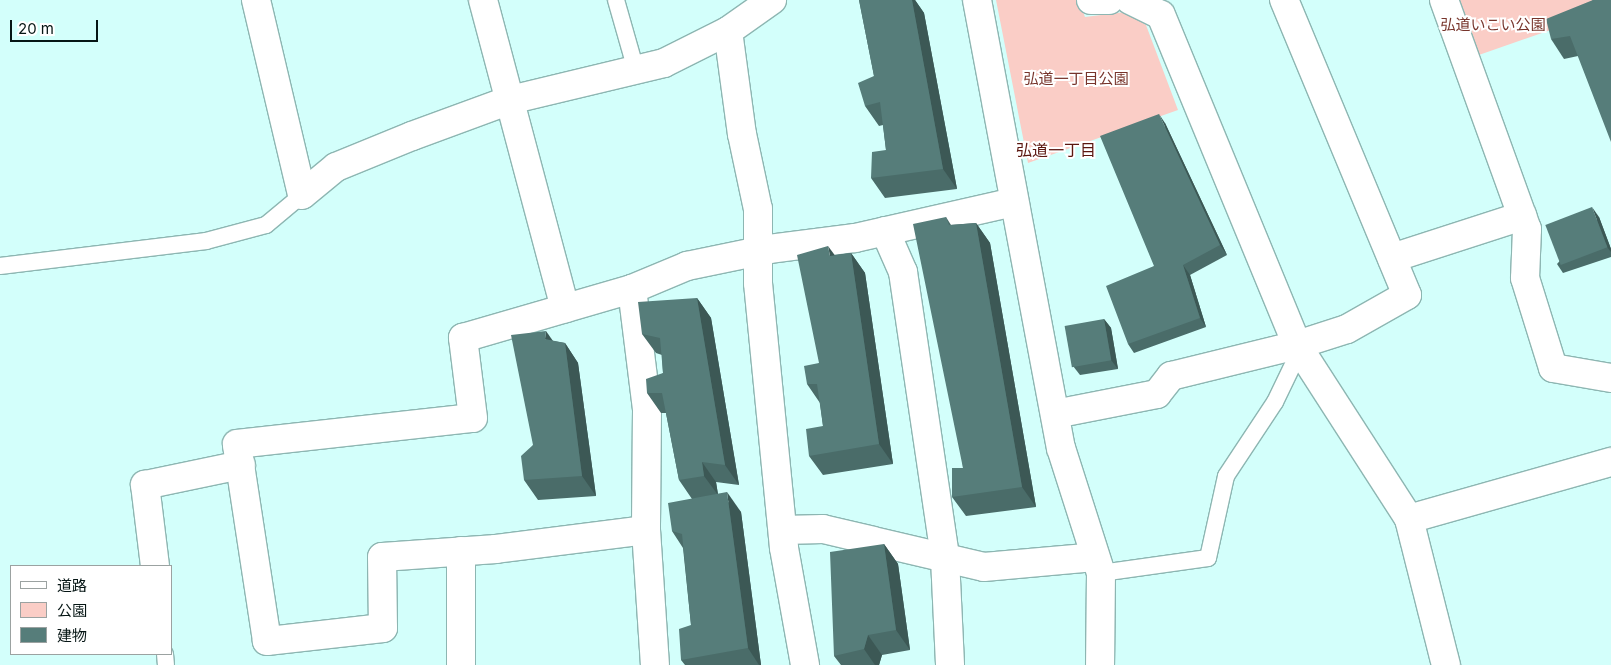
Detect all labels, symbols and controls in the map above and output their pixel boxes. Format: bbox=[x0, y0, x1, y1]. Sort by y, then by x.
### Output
scale bar bbox=[12, 10, 100, 42]
park label: 弘道いこい公園 bbox=[1441, 16, 1545, 34]
text: 20 m bbox=[18, 19, 54, 38]
park label: 弘道一丁目公園 bbox=[1024, 70, 1128, 88]
district label: 弘道一丁目 bbox=[1016, 140, 1096, 160]
legend bbox=[10, 565, 172, 655]
text: 道路 bbox=[57, 576, 87, 595]
text: 公園 bbox=[57, 601, 87, 620]
text: 建物 bbox=[57, 626, 87, 645]

